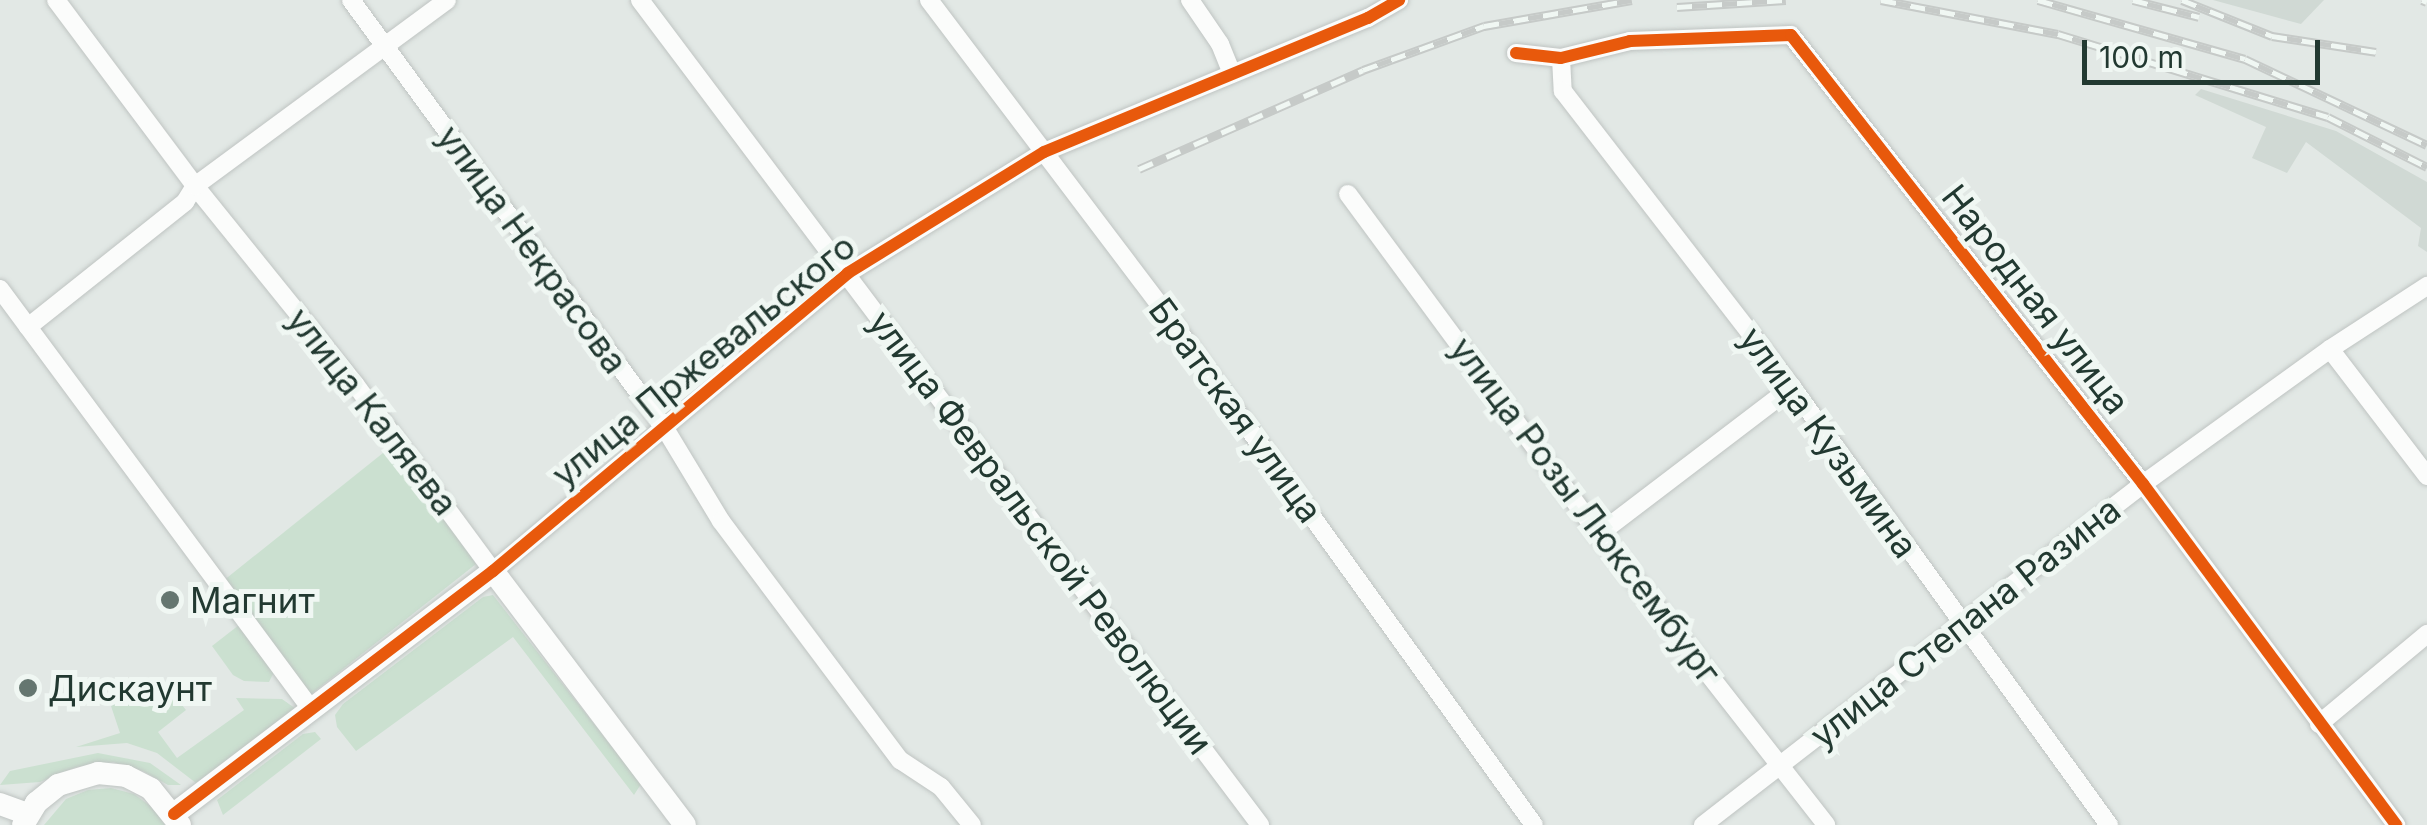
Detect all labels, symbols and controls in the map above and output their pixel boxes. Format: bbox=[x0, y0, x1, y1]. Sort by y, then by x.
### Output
scale bar bbox=[2087, 20, 2324, 82]
text: 100 m bbox=[2099, 39, 2184, 75]
street label: улица Некрасова bbox=[429, 117, 637, 381]
street label: Народная улица bbox=[1934, 176, 2138, 422]
street label: улица Пржевальского bbox=[543, 225, 863, 495]
street label: Братская улица bbox=[1141, 290, 1331, 530]
street label: улица Каляева bbox=[279, 299, 467, 523]
street label: улица Февральской Революции bbox=[860, 302, 1222, 762]
street label: улица Кузьмина bbox=[1731, 318, 1927, 566]
street label: улица Розы Люксембург bbox=[1442, 328, 1730, 692]
street label: улица Степана Разина bbox=[1802, 488, 2128, 756]
place label: Магнит bbox=[190, 579, 315, 621]
marker: Магнит bbox=[159, 589, 181, 611]
place label: Дискаунт bbox=[48, 667, 212, 709]
marker: Дискаунт bbox=[17, 677, 39, 699]

